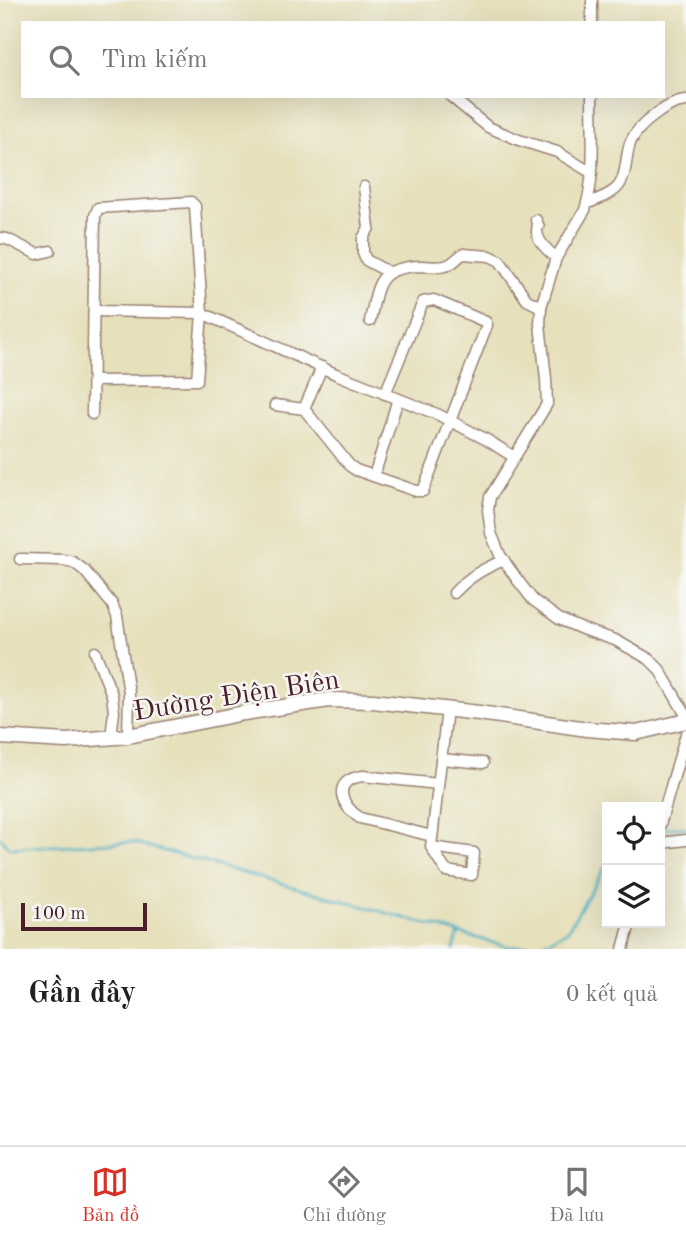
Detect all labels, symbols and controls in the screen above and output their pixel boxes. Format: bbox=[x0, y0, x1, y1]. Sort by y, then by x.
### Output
search box bbox=[21, 21, 665, 98]
icon: search bbox=[45, 41, 83, 79]
text: Tìm kiếm bbox=[101, 47, 208, 73]
street label: Đường Điện Biên bbox=[131, 667, 341, 727]
map controls bbox=[602, 802, 665, 928]
button: locate bbox=[602, 802, 665, 865]
button: layers bbox=[602, 865, 665, 928]
scale bar bbox=[21, 900, 147, 932]
text: 100 m bbox=[32, 905, 85, 924]
text: Gần đây bbox=[28, 979, 136, 1009]
text: 0 kết quả bbox=[566, 983, 658, 1006]
tab: Bản đồ bbox=[82, 1163, 139, 1228]
tab: Chỉ đường bbox=[303, 1163, 386, 1228]
tab: Đã lưu bbox=[550, 1163, 604, 1228]

